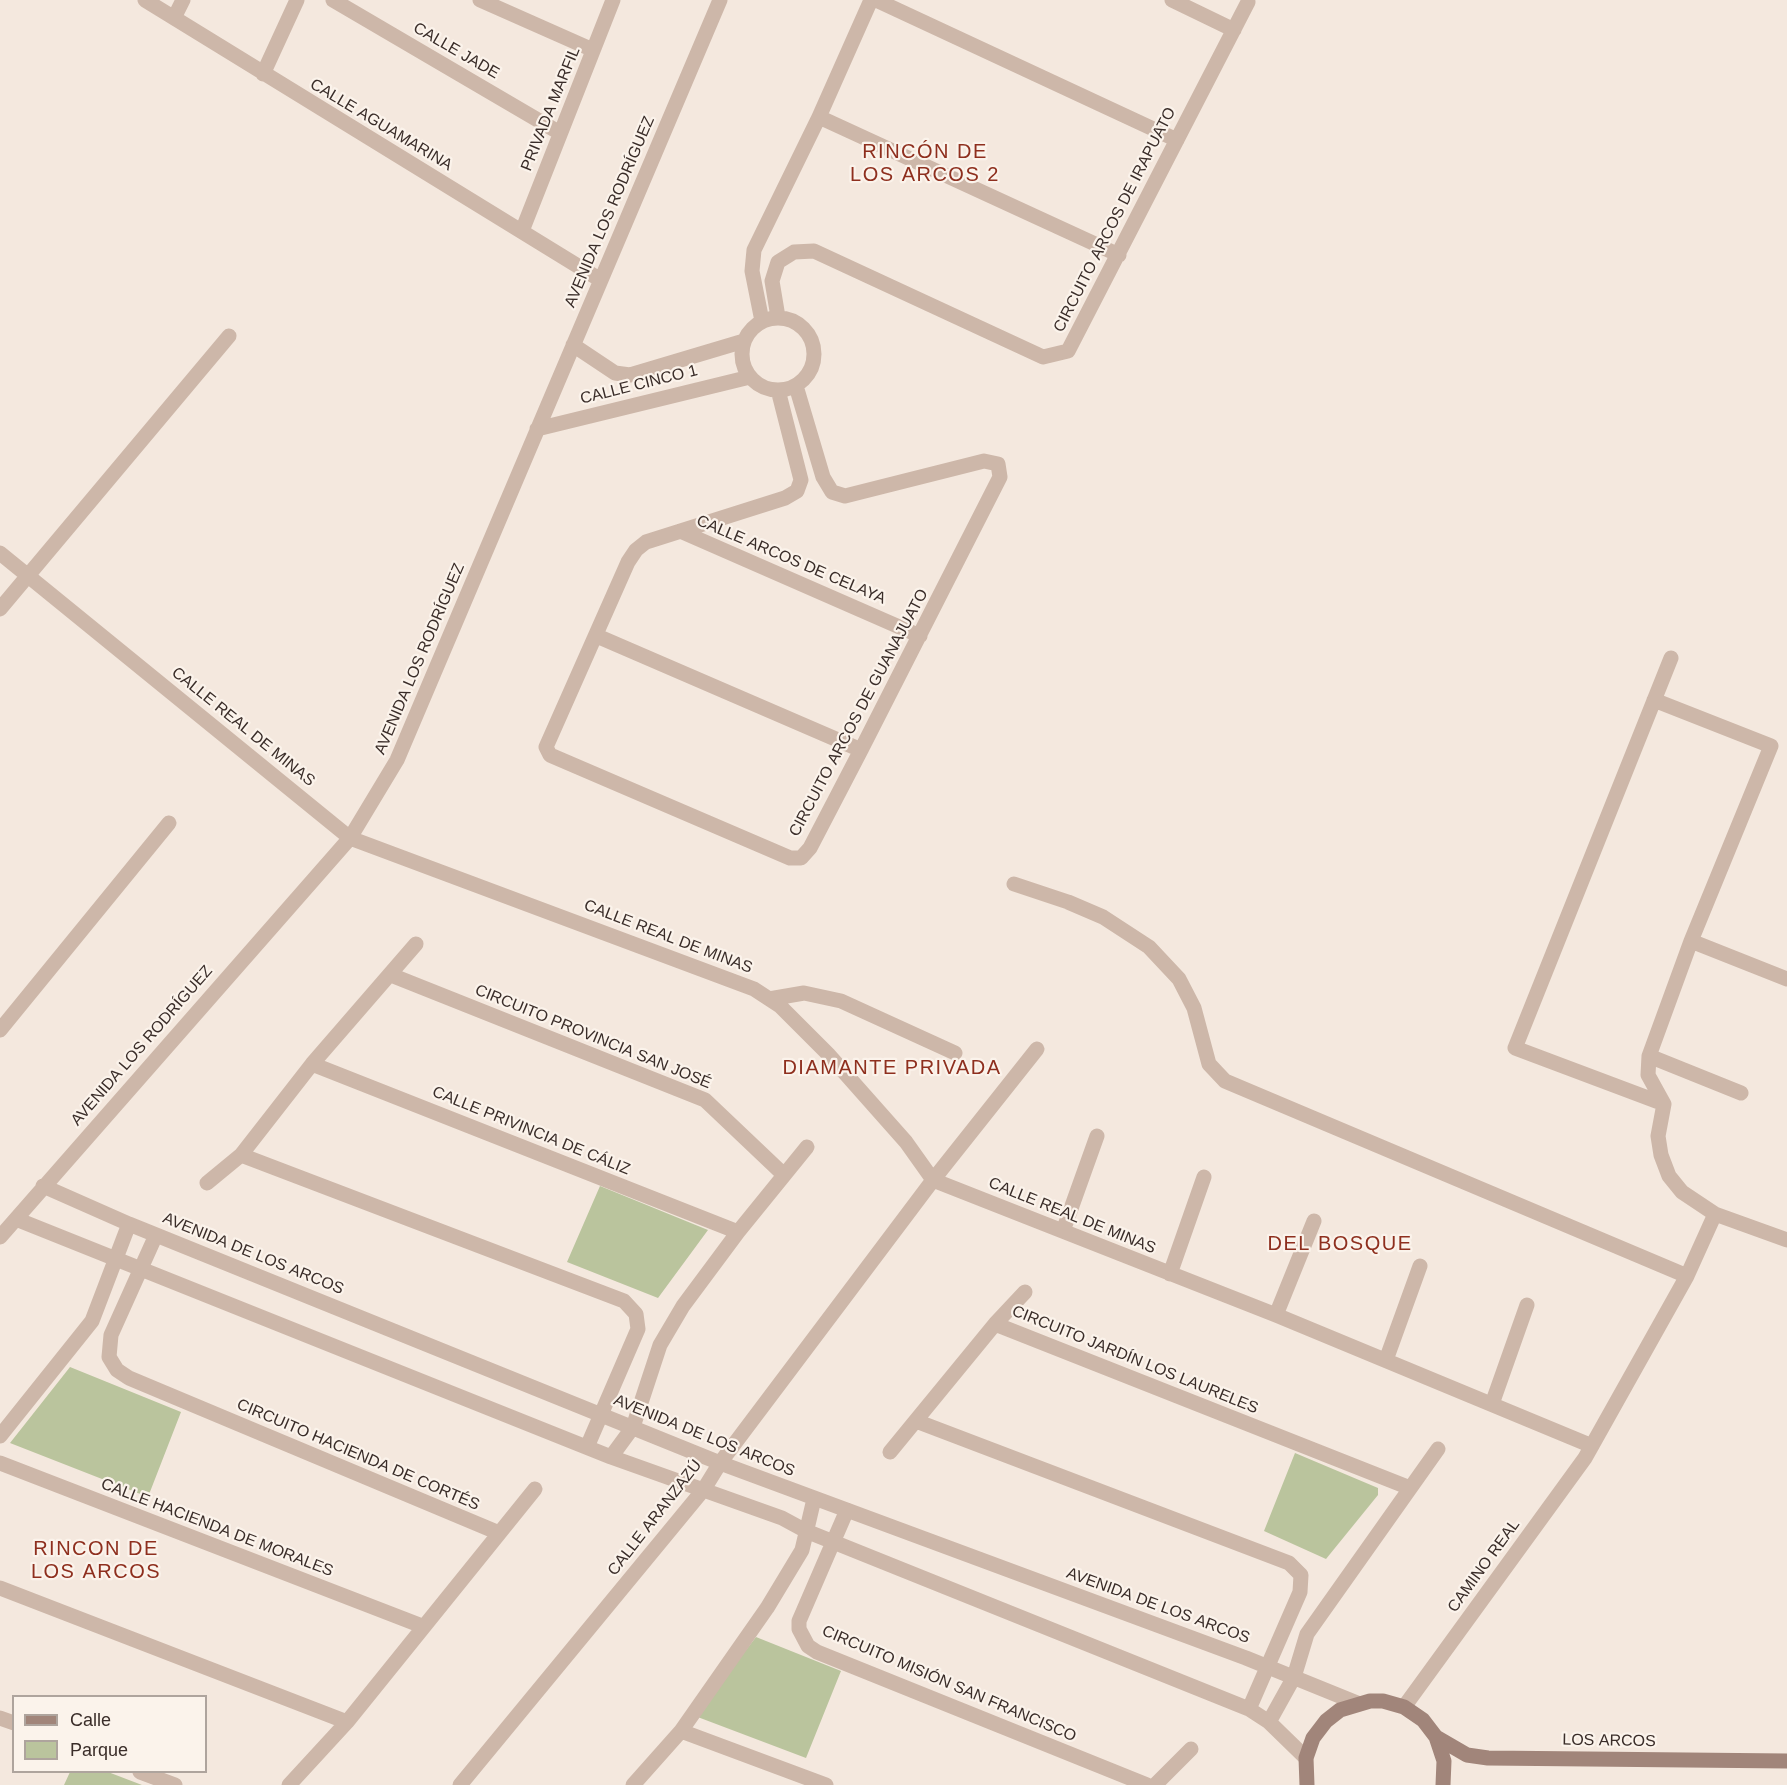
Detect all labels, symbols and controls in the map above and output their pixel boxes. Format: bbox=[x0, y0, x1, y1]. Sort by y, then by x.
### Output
street label: CALLE JADE bbox=[410, 19, 502, 83]
street label: PRIVADA MARFIL bbox=[517, 44, 585, 174]
street label: CALLE AGUAMARINA bbox=[306, 75, 456, 175]
street label: CIRCUITO ARCOS DE IRAPUATO bbox=[1050, 104, 1180, 336]
street label: AVENIDA LOS RODRÍGUEZ bbox=[561, 113, 659, 311]
district label: RINCÓN DE LOS ARCOS 2 bbox=[850, 140, 1000, 187]
street label: CALLE CINCO 1 bbox=[578, 361, 700, 409]
street label: CALLE ARCOS DE CELAYA bbox=[693, 511, 889, 609]
street label: AVENIDA LOS RODRÍGUEZ bbox=[371, 560, 469, 758]
street label: CIRCUITO ARCOS DE GUANAJUATO bbox=[785, 586, 933, 840]
street label: CALLE REAL DE MINAS bbox=[168, 663, 318, 791]
street label: CALLE REAL DE MINAS bbox=[581, 896, 755, 978]
street label: AVENIDA LOS RODRÍGUEZ bbox=[67, 962, 217, 1130]
street label: CIRCUITO PROVINCIA SAN JOSÉ bbox=[472, 981, 714, 1093]
district label: DIAMANTE PRIVADA bbox=[782, 1056, 1002, 1080]
street label: CALLE PRIVINCIA DE CÁLIZ bbox=[429, 1082, 633, 1180]
street label: CALLE REAL DE MINAS bbox=[986, 1174, 1158, 1258]
street label: AVENIDA DE LOS ARCOS bbox=[160, 1209, 346, 1299]
district label: DEL BOSQUE bbox=[1267, 1232, 1413, 1256]
street label: CIRCUITO JARDÍN LOS LAURELES bbox=[1009, 1302, 1261, 1418]
street label: AVENIDA DE LOS ARCOS bbox=[611, 1391, 797, 1481]
street label: CIRCUITO HACIENDA DE CORTÉS bbox=[234, 1395, 482, 1515]
street label: CALLE ARANZAZÚ bbox=[604, 1456, 706, 1580]
street label: CALLE HACIENDA DE MORALES bbox=[98, 1475, 336, 1581]
street label: CAMINO REAL bbox=[1444, 1516, 1524, 1616]
district label: RINCON DE LOS ARCOS bbox=[31, 1537, 161, 1584]
street label: AVENIDA DE LOS ARCOS bbox=[1064, 1564, 1252, 1648]
street label: CIRCUITO MISIÓN SAN FRANCISCO bbox=[819, 1622, 1079, 1746]
legend bbox=[12, 1695, 207, 1773]
text: Calle bbox=[70, 1710, 111, 1730]
street label: LOS ARCOS bbox=[1562, 1731, 1656, 1751]
text: Parque bbox=[70, 1740, 128, 1760]

